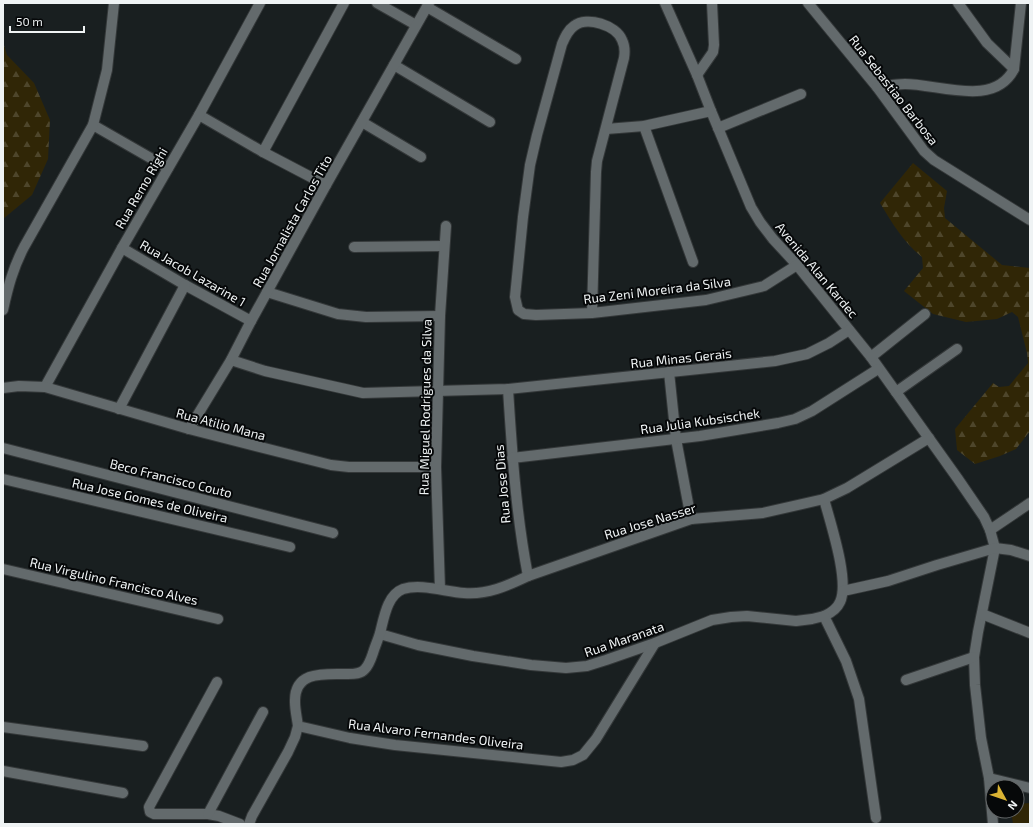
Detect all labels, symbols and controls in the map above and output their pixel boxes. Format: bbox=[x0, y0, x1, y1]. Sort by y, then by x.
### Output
scale bar bbox=[10, 8, 84, 34]
text: 50 m bbox=[16, 14, 43, 28]
street label: Rua Sebastiao Barbosa bbox=[846, 32, 942, 148]
street label: Rua Remo Righi bbox=[111, 144, 171, 232]
street label: Rua Jornalista Carlos Tito bbox=[249, 152, 335, 290]
street label: Avenida Alan Kardec bbox=[772, 219, 862, 321]
street label: Rua Jacob Lazarine 1 bbox=[137, 236, 249, 310]
street label: Rua Zeni Moreira da Silva bbox=[582, 273, 732, 307]
street label: Rua Miguel Rodrigues da Silva bbox=[415, 319, 435, 495]
street label: Rua Minas Gerais bbox=[630, 345, 732, 371]
street label: Rua Atilio Mana bbox=[175, 404, 267, 444]
street label: Rua Julia Kubsischek bbox=[639, 405, 761, 437]
street label: Rua Jose Dias bbox=[491, 444, 513, 524]
street label: Beco Francisco Couto bbox=[108, 455, 234, 501]
street label: Rua Jose Gomes de Oliveira bbox=[71, 474, 229, 526]
street label: Rua Jose Nasser bbox=[602, 499, 698, 543]
street label: Rua Virgulino Francisco Alves bbox=[28, 554, 200, 608]
street label: Rua Maranata bbox=[582, 618, 666, 660]
street label: Rua Alvaro Fernandes Oliveira bbox=[347, 715, 525, 753]
north arrow bbox=[985, 779, 1025, 819]
text: N bbox=[1005, 799, 1021, 813]

